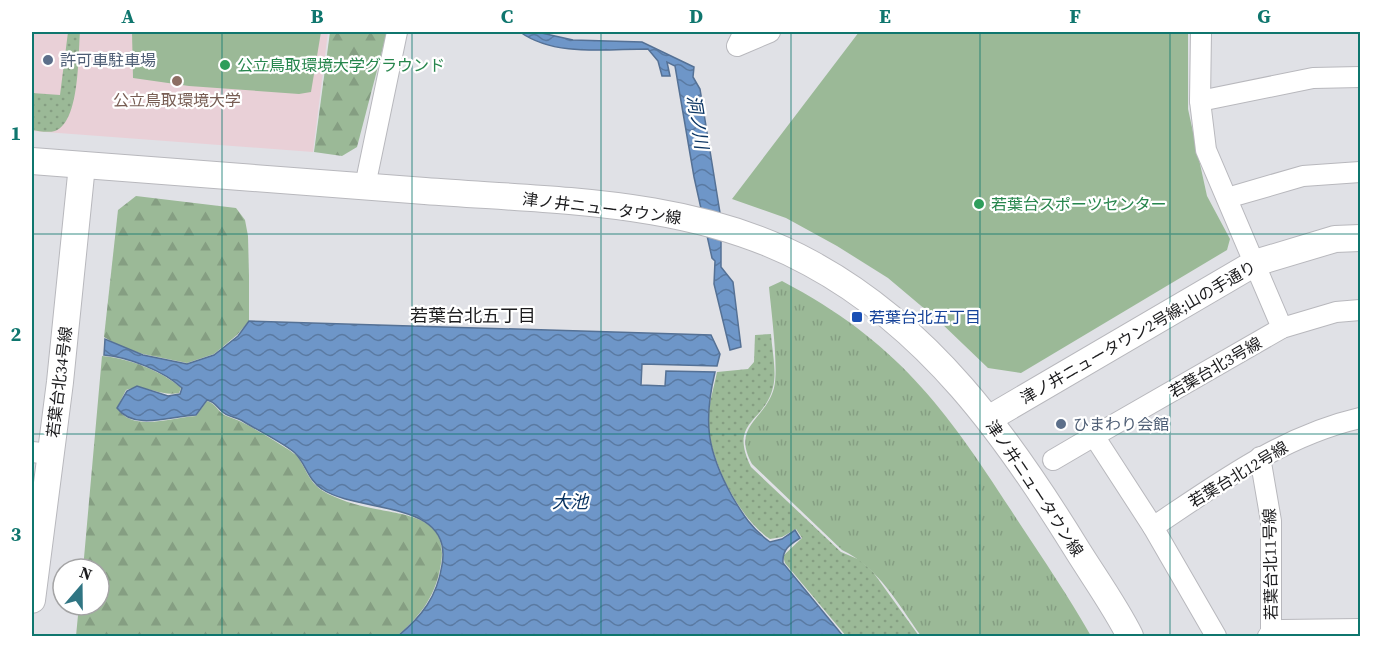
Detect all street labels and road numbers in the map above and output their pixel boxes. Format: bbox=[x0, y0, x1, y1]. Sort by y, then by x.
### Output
street label: 津ノ井ニュータウン線 bbox=[521, 187, 683, 229]
street label: 津ノ井ニュータウン2号線;山の手通り bbox=[1016, 255, 1260, 409]
street label: 若葉台北34号線 bbox=[41, 325, 77, 439]
street label: 若葉台北3号線 bbox=[1164, 331, 1266, 403]
street label: 津ノ井ニュータウン線 bbox=[981, 416, 1089, 560]
street label: 若葉台北12号線 bbox=[1184, 436, 1292, 512]
street label: 若葉台北11号線 bbox=[1258, 508, 1282, 620]

